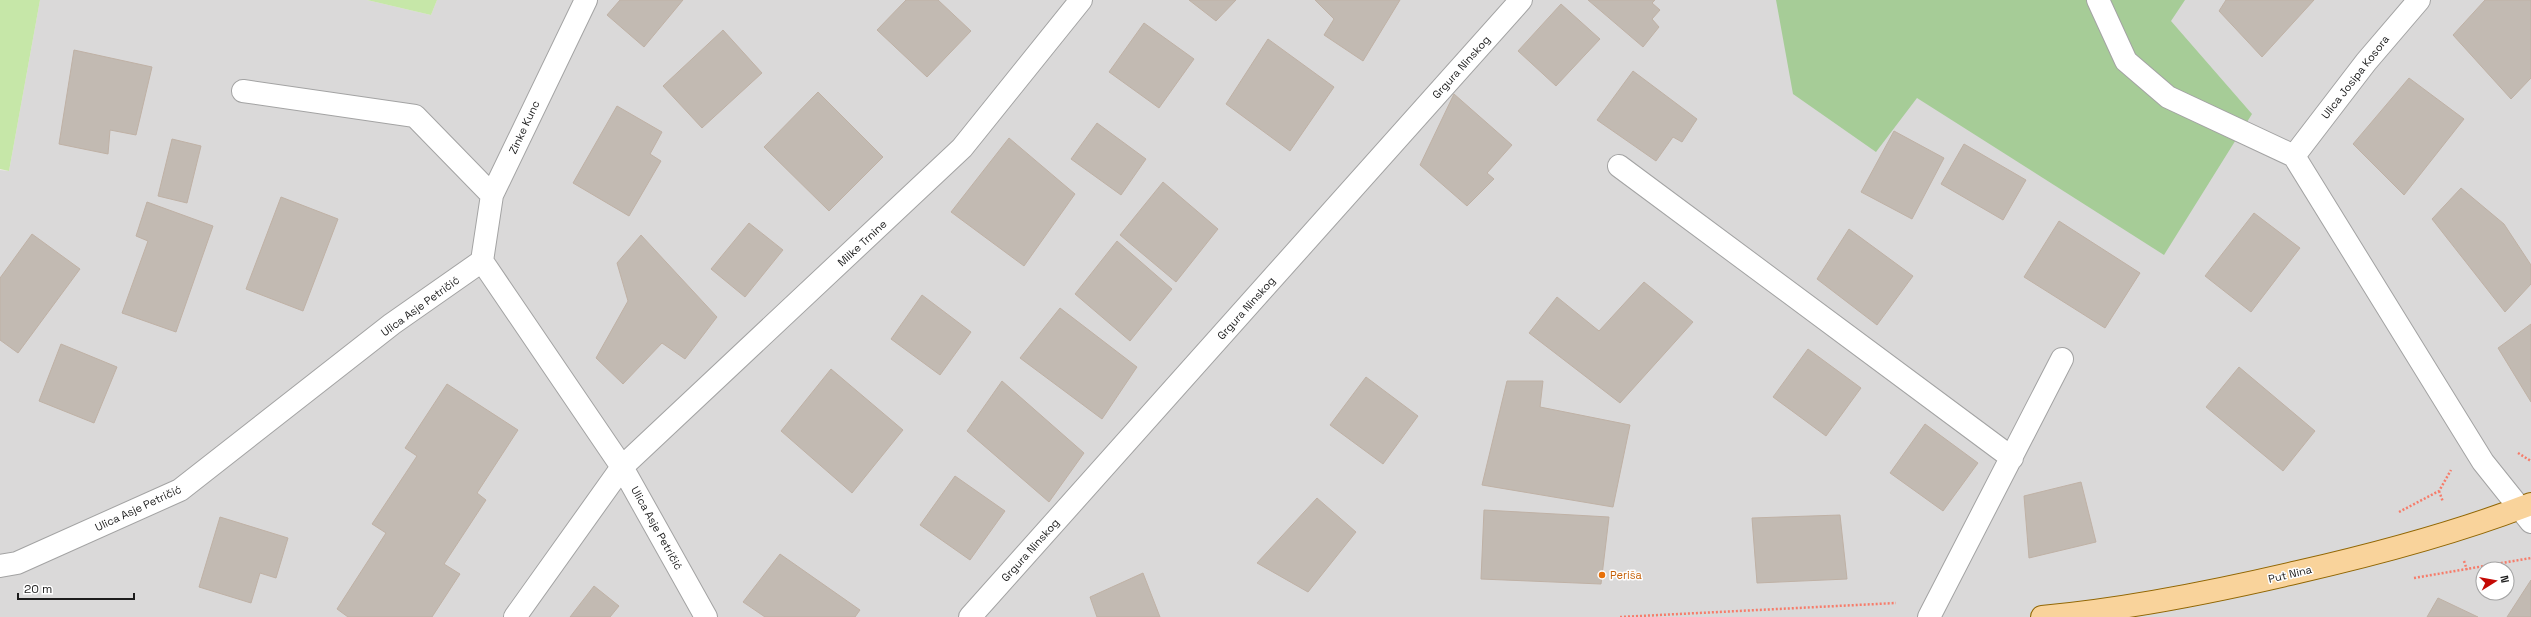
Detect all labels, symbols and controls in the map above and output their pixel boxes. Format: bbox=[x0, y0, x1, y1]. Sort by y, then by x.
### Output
street label: Ulica Josipa Kosora bbox=[2318, 32, 2392, 122]
street label: Grgura Ninskog bbox=[1429, 33, 1493, 101]
street label: Zinke Kunc bbox=[506, 98, 542, 156]
street label: Milke Trnine bbox=[835, 217, 889, 269]
street label: Ulica Asje Petričić bbox=[378, 273, 462, 339]
street label: Grgura Ninskog bbox=[1214, 274, 1278, 342]
street label: Ulica Asje Petričić bbox=[93, 482, 183, 534]
street label: Ulica Asje Petričić bbox=[628, 484, 686, 572]
street label: Grgura Ninskog bbox=[998, 516, 1062, 584]
north arrow bbox=[2475, 561, 2515, 601]
street label: Put Nina bbox=[2267, 562, 2314, 586]
place label: Periša bbox=[1610, 568, 1643, 582]
marker: Periša bbox=[1597, 570, 1607, 580]
text: N bbox=[2497, 574, 2512, 584]
scale bar bbox=[18, 575, 134, 601]
text: 20 m bbox=[24, 581, 52, 597]

